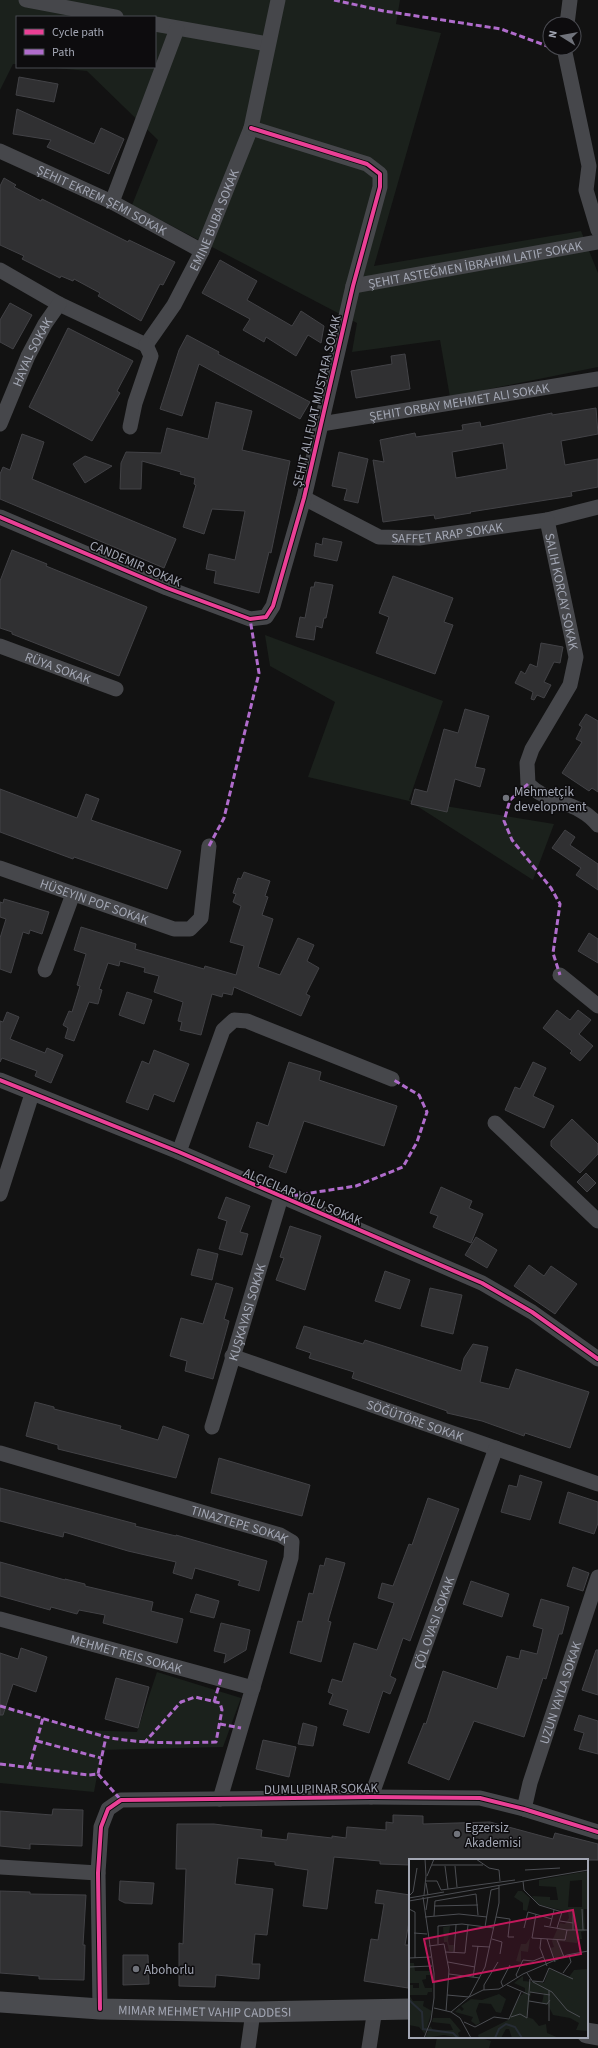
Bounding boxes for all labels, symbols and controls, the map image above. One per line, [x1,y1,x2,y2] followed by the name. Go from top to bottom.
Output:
[16,16,156,68] legend
[542,16,582,56] north arrow
[52,24,104,41] text: Cycle path
[545,29,561,39] text: N
[52,44,75,61] text: Path
[34,161,170,240] street label: ŞEHIT EKREM ŞEMI SOKAK
[185,166,244,274] street label: EMINE BUBA SOKAK
[367,237,584,293] street label: ŞEHIT ASTEĞMEN İBRAHIM LATIF SOKAK
[288,313,346,489] street label: ŞEHIT ALI FUAT MUSTAFA SOKAK
[8,314,57,389] street label: HAYAL SOKAK
[368,379,551,426] street label: ŞEHIT ORBAY MEHMET ALI SOKAK
[391,518,505,548] street label: SAFFET ARAP SOKAK
[540,532,582,652] street label: SALIH KORCAY SOKAK
[87,536,185,592] street label: CANDEMIR SOKAK
[22,648,94,689] street label: RÜYA SOKAK
[514,783,587,816] place label: Mehmetçik development
[501,793,511,803] marker: Mehmetçik development
[37,875,151,930] street label: HÜSEYIN POF SOKAK
[241,1164,365,1230] street label: ALÇICILAR YOLU SOKAK
[224,1261,271,1363] street label: KUŞKAYASI SOKAK
[364,1396,466,1446] street label: SÖĞÜTÖRE SOKAK
[189,1501,292,1548] street label: TINAZTEPE SOKAK
[409,1574,459,1672] street label: ÇÖL OVASI SOKAK
[68,1631,185,1678] street label: MEHMET REIS SOKAK
[535,1639,586,1747] street label: UZUN YAYLA SOKAK
[264,1779,379,1799] street label: DUMLUPINAR SOKAK
[465,1819,521,1852] place label: Egzersiz Akademisi
[452,1829,462,1839] marker: Egzersiz Akademisi
[409,1859,588,2038] inset map
[144,1961,194,1979] place label: Abohorlu
[131,1964,141,1974] marker: Abohorlu
[118,2001,292,2022] street label: MIMAR MEHMET VAHIP CADDESI

